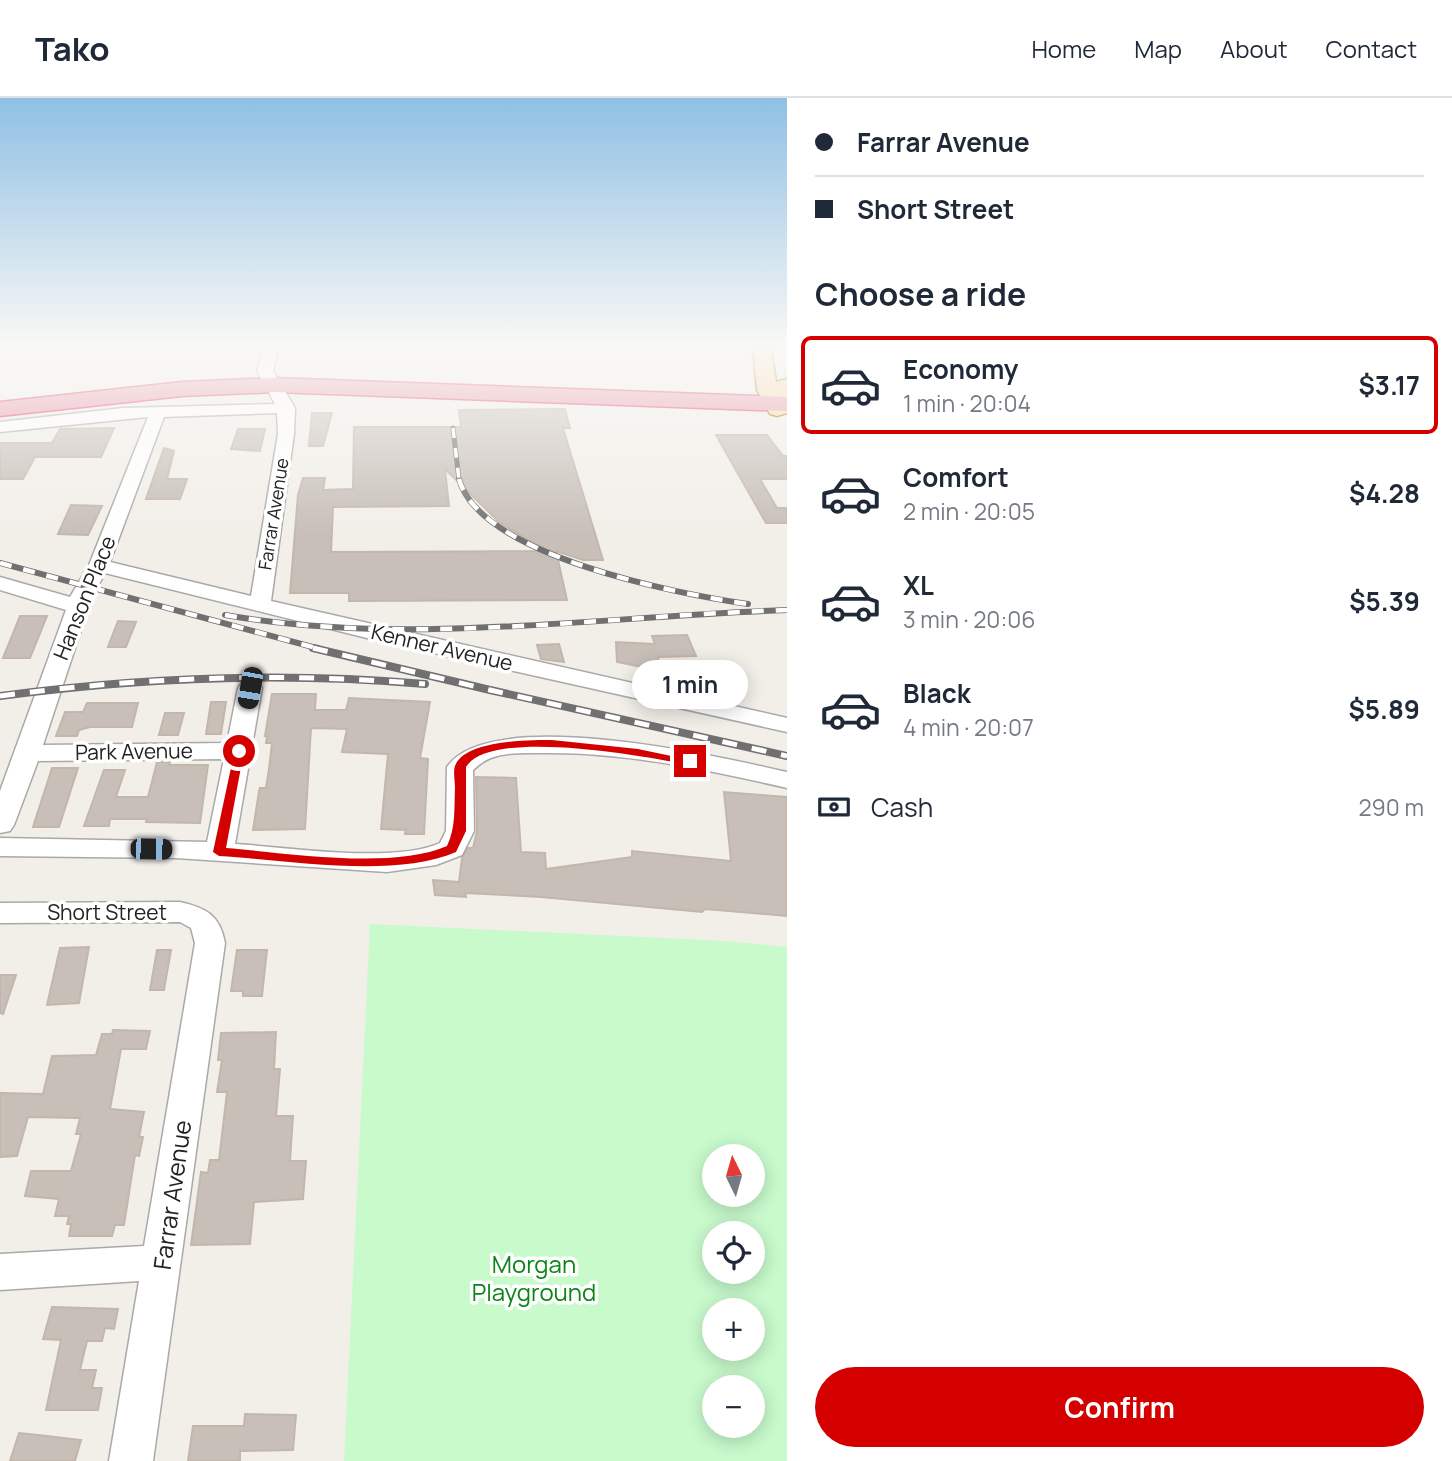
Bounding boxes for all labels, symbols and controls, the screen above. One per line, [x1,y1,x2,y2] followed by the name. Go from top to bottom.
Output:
[35,26,110,71] text: Tako
[1031,32,1096,65] text: Home
[1134,32,1182,65] text: Map
[1220,32,1288,65] text: About
[1326,32,1417,65] text: Contact
[857,124,1030,160] text: Farrar Avenue
[857,191,1014,227] text: Short Street
[815,272,1026,316] text: Choose a ride
[903,351,1018,387] text: Economy
[819,354,882,417] icon: car
[1359,367,1420,403] text: $3.17
[903,387,1031,419] text: 1 min · 20:04
[252,456,294,572] street label: Farrar Avenue
[903,459,1009,495] text: Comfort
[819,462,882,525] icon: car
[1349,475,1420,511] text: $4.28
[903,495,1035,527] text: 2 min · 20:05
[46,531,122,664] street label: Hanson Place
[903,567,934,603] text: XL
[819,570,882,633] icon: car
[1349,583,1420,619] text: $5.39
[903,603,1036,635] text: 3 min · 20:06
[369,617,516,677] street label: Kenner Avenue
[632,660,748,708] callout: 1 min
[237,665,264,711] car
[662,668,718,700] text: 1 min
[903,675,971,711] text: Black
[819,678,882,741] icon: car
[1348,691,1420,727] text: $5.89
[903,711,1034,743] text: 4 min · 20:07
[223,735,255,767] route start
[75,736,193,766] street label: Park Avenue
[674,745,706,777] route end
[815,788,853,826] icon: cash
[871,789,933,825] text: Cash
[1358,791,1424,823] text: 290 m
[130,838,173,860] car
[47,898,167,926] street label: Short Street
[145,1118,198,1272] street label: Farrar Avenue
[702,1144,765,1208] north arrow
[702,1144,765,1438] map controls
[702,1221,765,1284] button: locate
[472,1247,596,1308] park label: Morgan Playground
[702,1298,765,1361] button: +
[815,1367,1424,1447] button: Confirm
[702,1375,765,1438] button: −

